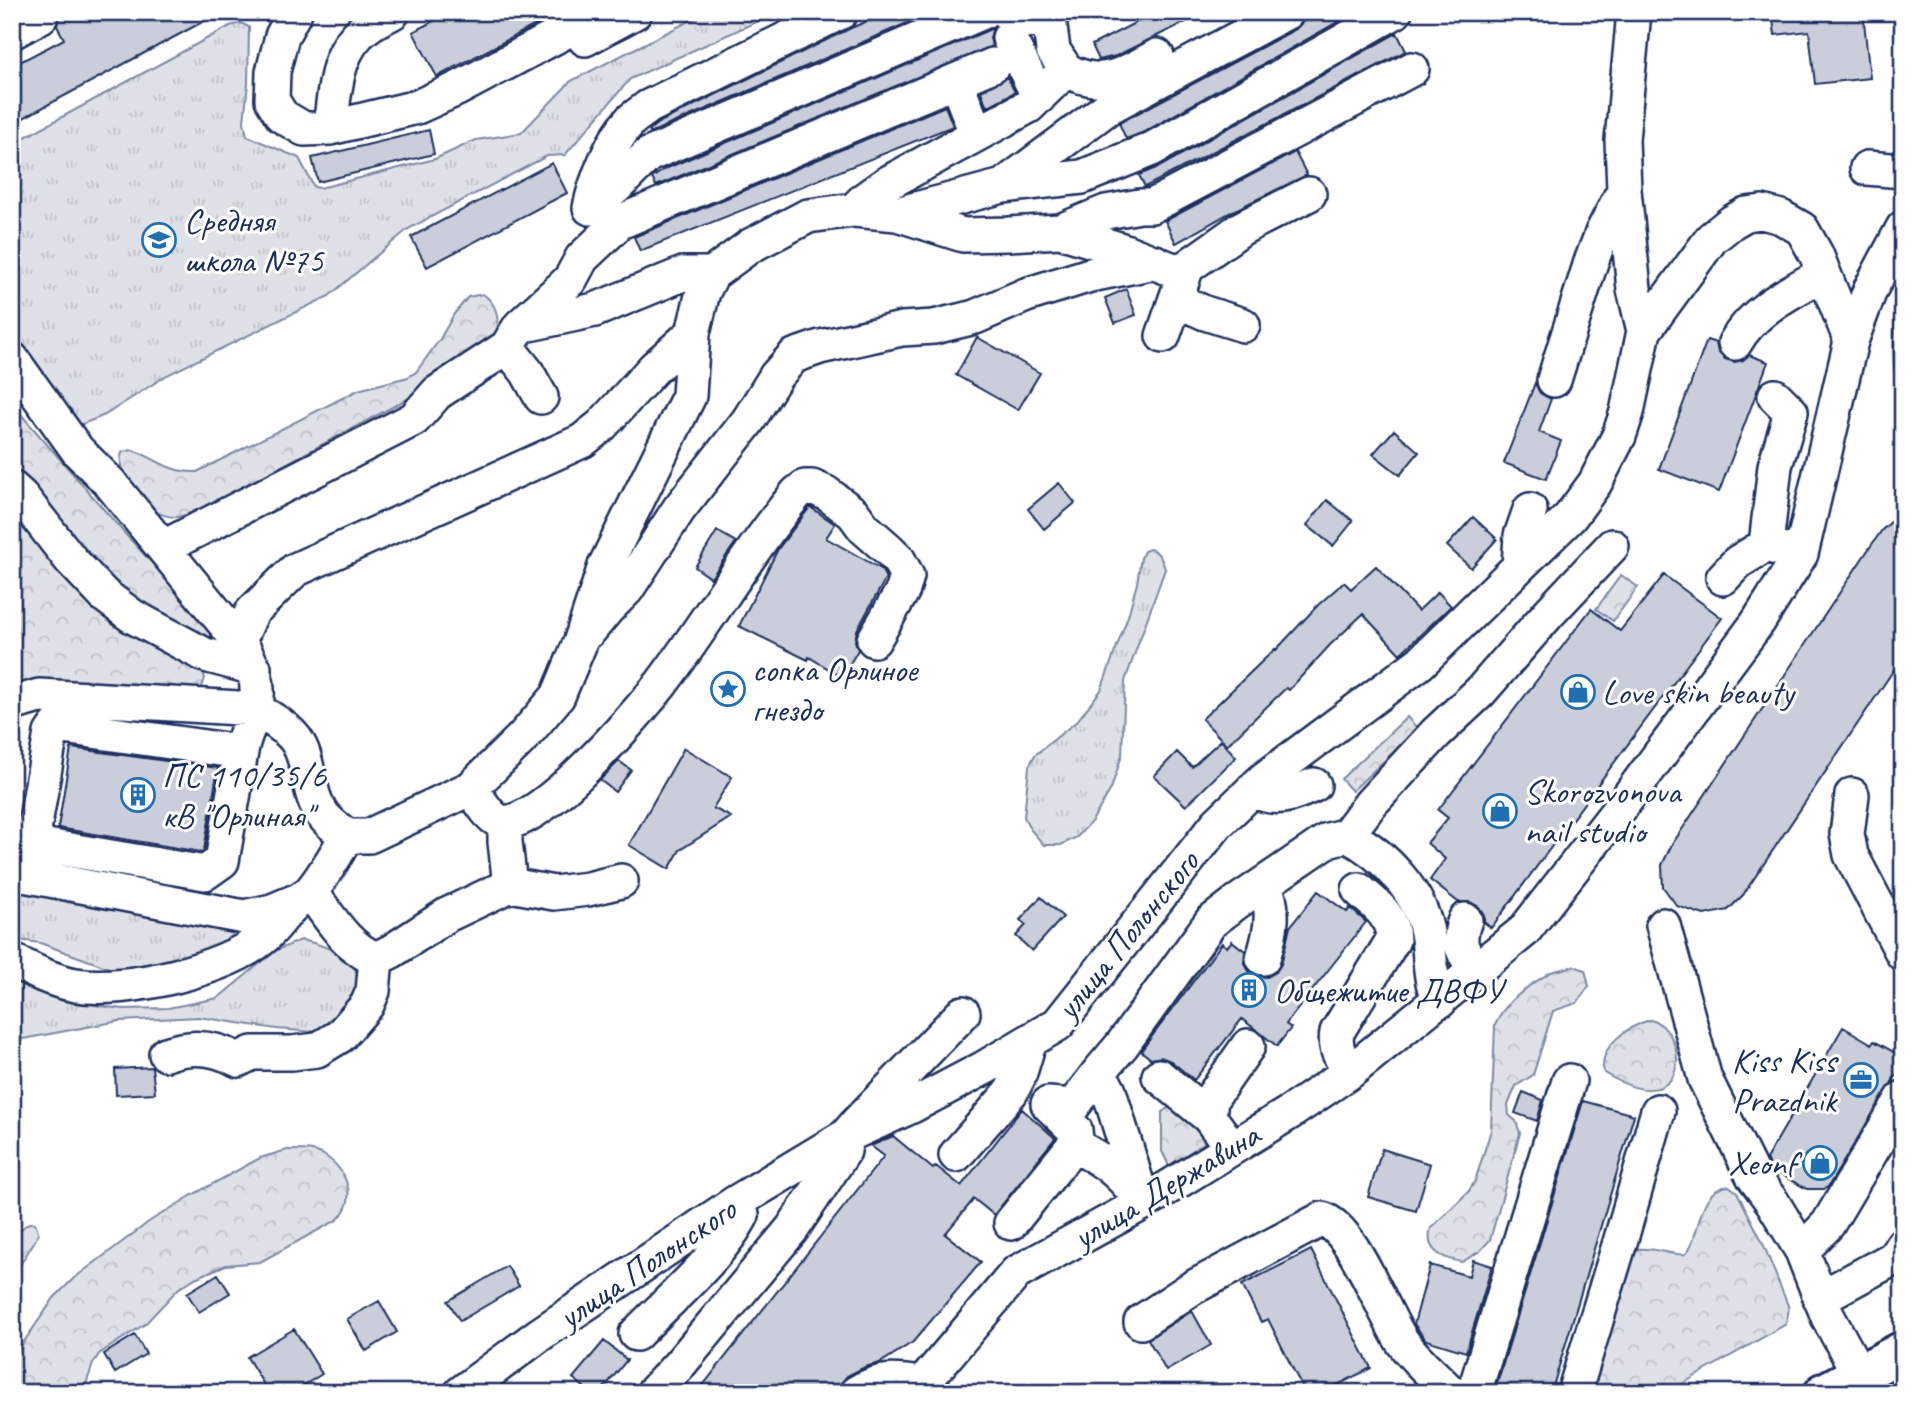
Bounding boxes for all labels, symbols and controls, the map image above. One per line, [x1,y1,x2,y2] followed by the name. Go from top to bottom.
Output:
[184,198,325,283] place label: Средняя школа №75
[140,221,178,259] school or university icon: Средняя школа №75
[752,647,920,732] place label: сопка Орлиное гнездо
[709,670,747,708] place icon: сопка Орлиное гнездо
[1602,670,1797,715] place label: Love skin beauty
[1559,673,1597,711] shop icon: Love skin beauty
[162,753,327,838] place label: ПС 110/35/6 кВ "Орлиная"
[1524,769,1682,854] place label: Skorozvonova nail studio
[119,776,157,814] building icon: ПС 110/35/6 кВ "Орлиная"
[1481,792,1519,830] shop icon: Skorozvonova nail studio
[1044,840,1210,1031] street label: улица Полонского
[1274,968,1508,1013] place label: Общежитие ДВФУ
[1230,971,1268,1009] building icon: Общежитие ДВФУ
[1732,1038,1839,1123] place label: Kiss Kiss Prazdnik
[1842,1061,1880,1099] office icon: Kiss Kiss Prazdnik
[1062,1111,1270,1261] street label: улица Державина
[1728,1141,1803,1186] place label: Xeonf
[1801,1144,1839,1182] shop icon: Xeonf
[548,1186,746,1340] street label: улица Полонского

